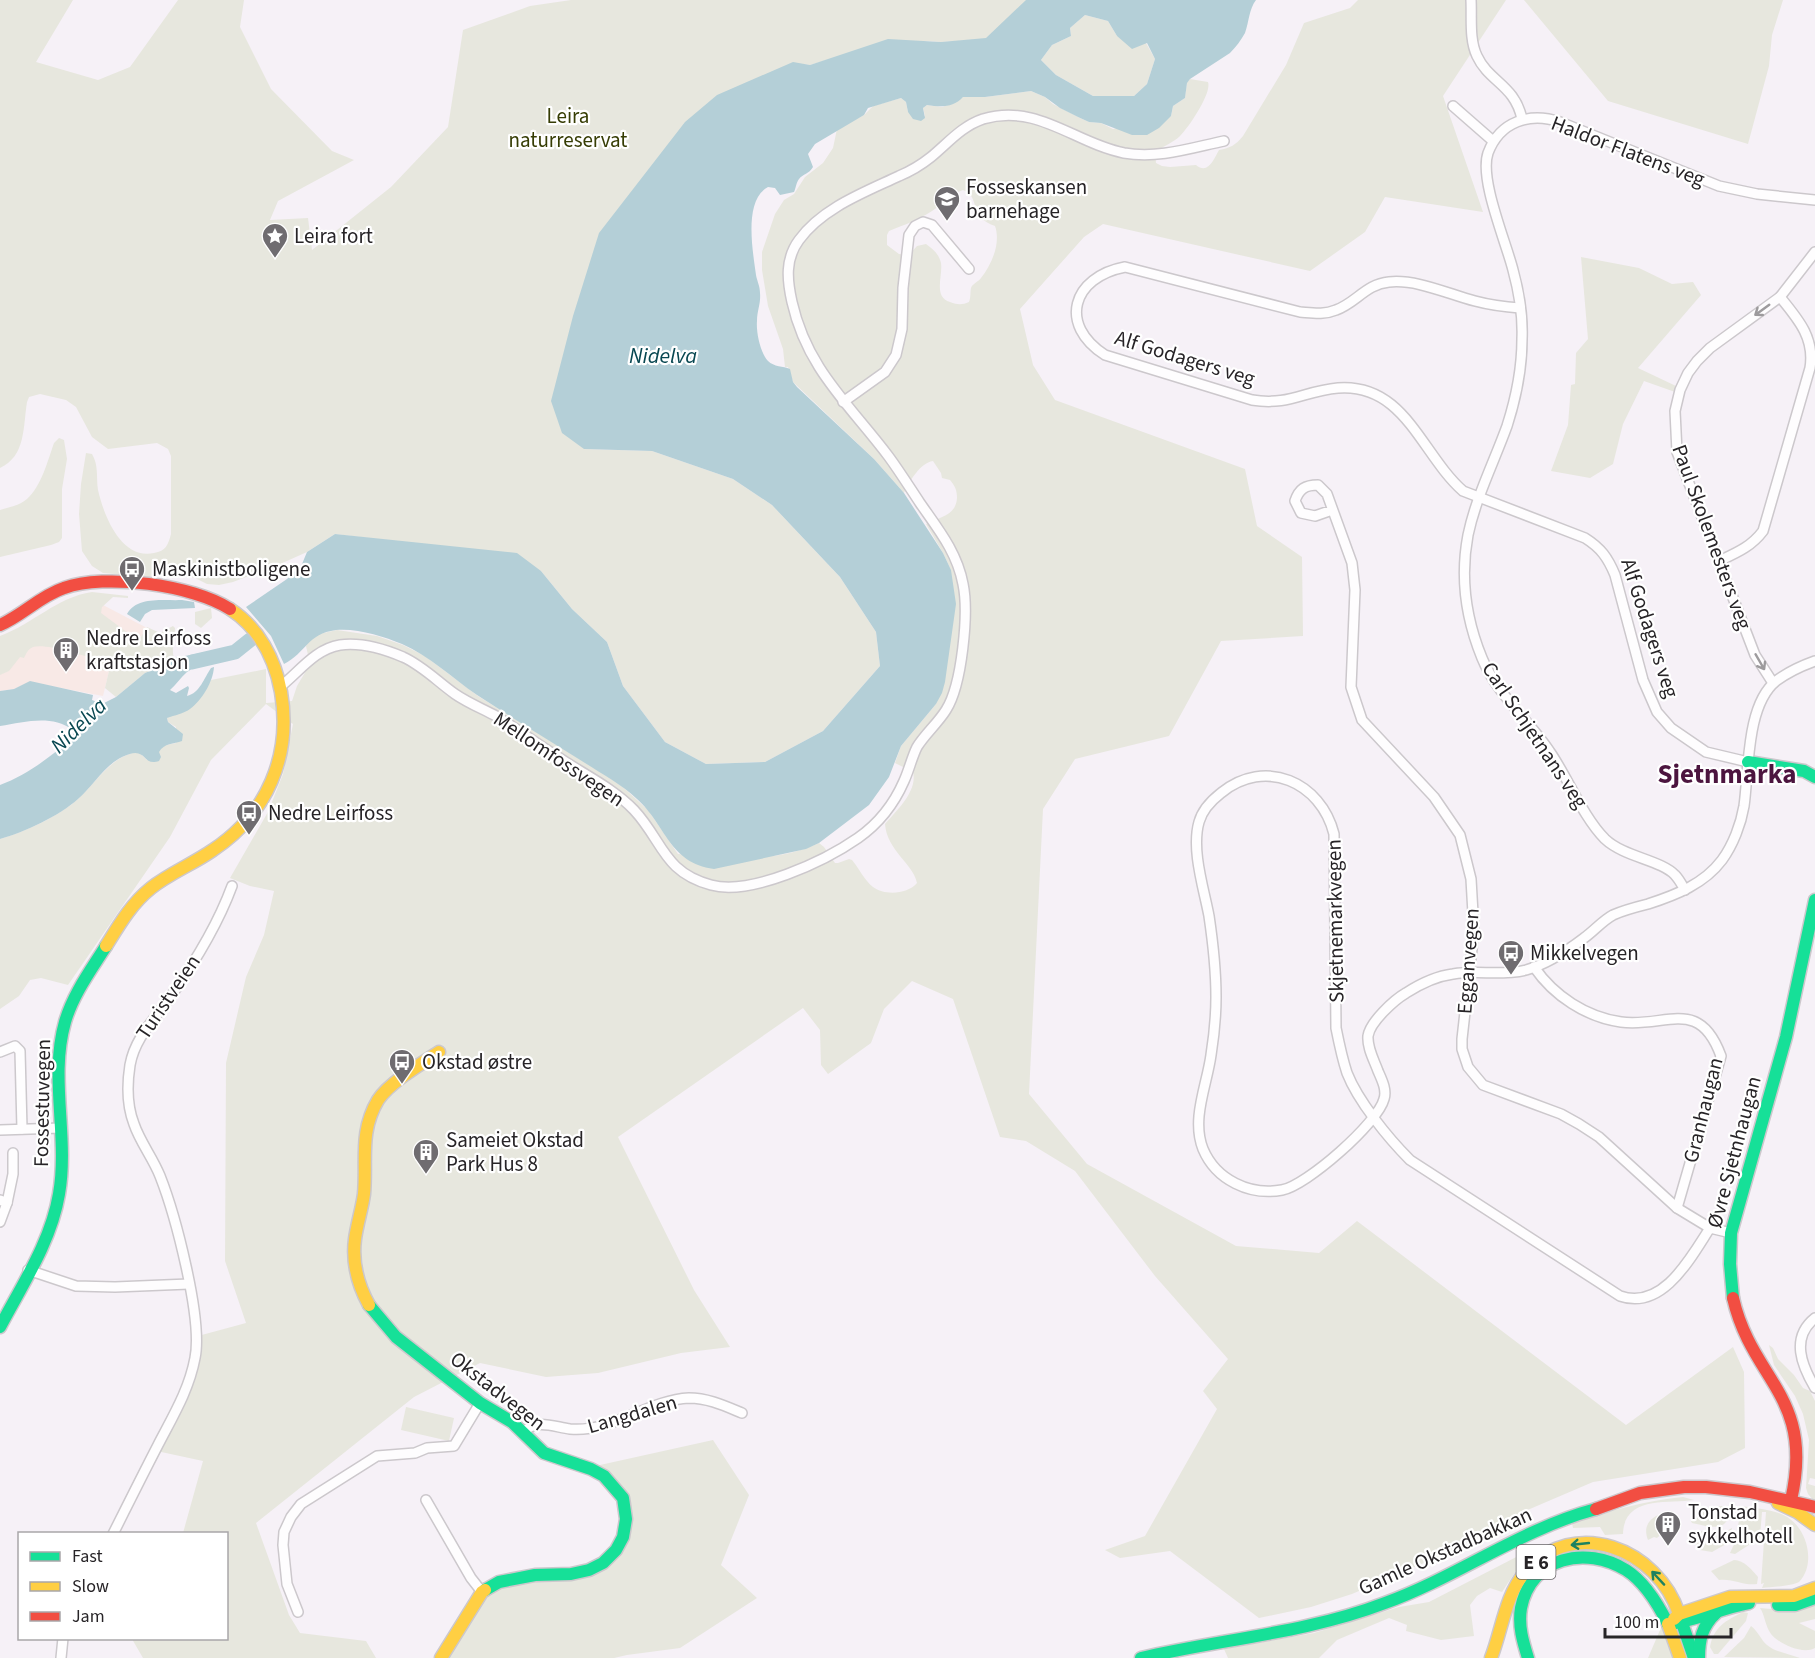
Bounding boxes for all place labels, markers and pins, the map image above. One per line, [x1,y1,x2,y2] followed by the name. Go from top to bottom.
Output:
[966,172,1087,226] place label: Fosseskansen barnehage
[932,184,962,222] school or university icon: Fosseskansen barnehage
[260,221,290,259] place icon: Leira fort
[294,221,373,251] place label: Leira fort
[117,554,147,592] bus stop icon: Maskinistboligene
[152,554,310,584] place label: Maskinistboligene
[86,623,211,677] place label: Nedre Leirfoss kraftstasjon
[51,635,81,673] building icon: Nedre Leirfoss kraftstasjon
[234,798,264,836] bus stop icon: Nedre Leirfoss
[268,798,393,828] place label: Nedre Leirfoss
[1496,938,1526,976] bus stop icon: Mikkelvegen
[1530,938,1639,968] place label: Mikkelvegen
[387,1047,417,1085] bus stop icon: Okstad østre
[422,1047,532,1077] place label: Okstad østre
[446,1125,584,1179] place label: Sameiet Okstad Park Hus 8
[411,1137,441,1175] building icon: Sameiet Okstad Park Hus 8
[1688,1497,1793,1551] place label: Tonstad sykkelhotell
[1653,1509,1683,1547] building icon: Tonstad sykkelhotell

